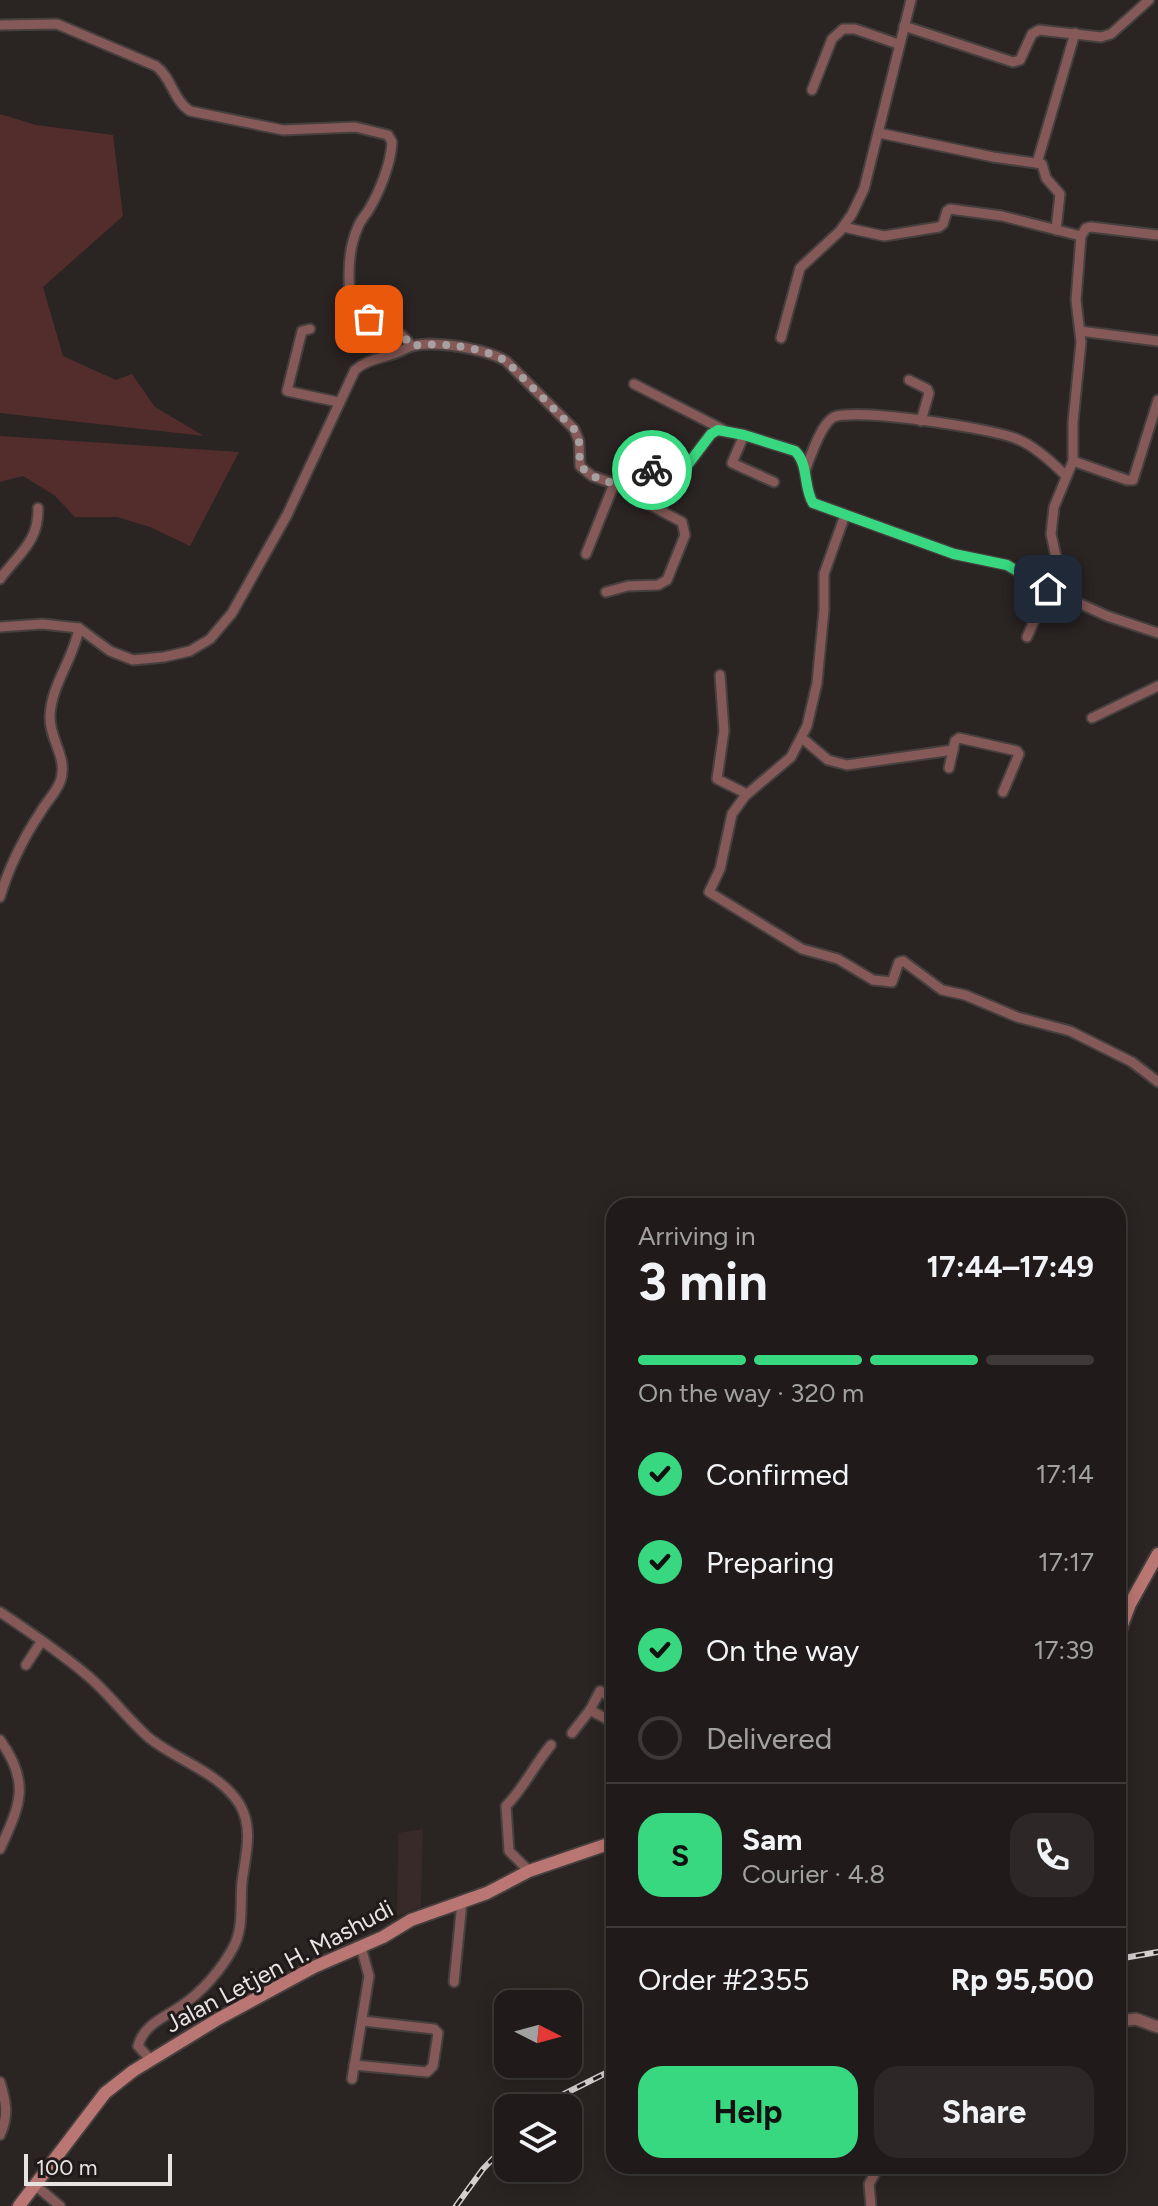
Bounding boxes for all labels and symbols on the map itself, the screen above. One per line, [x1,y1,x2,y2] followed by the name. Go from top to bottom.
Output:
[335,285,403,353] pin
[612,430,692,510] courier
[1014,555,1082,623] pin
[160,1894,398,2038] street label: Jalan Letjen H. Mashudi
[494,1990,582,2078] north arrow
[24,2150,172,2186] scale bar

